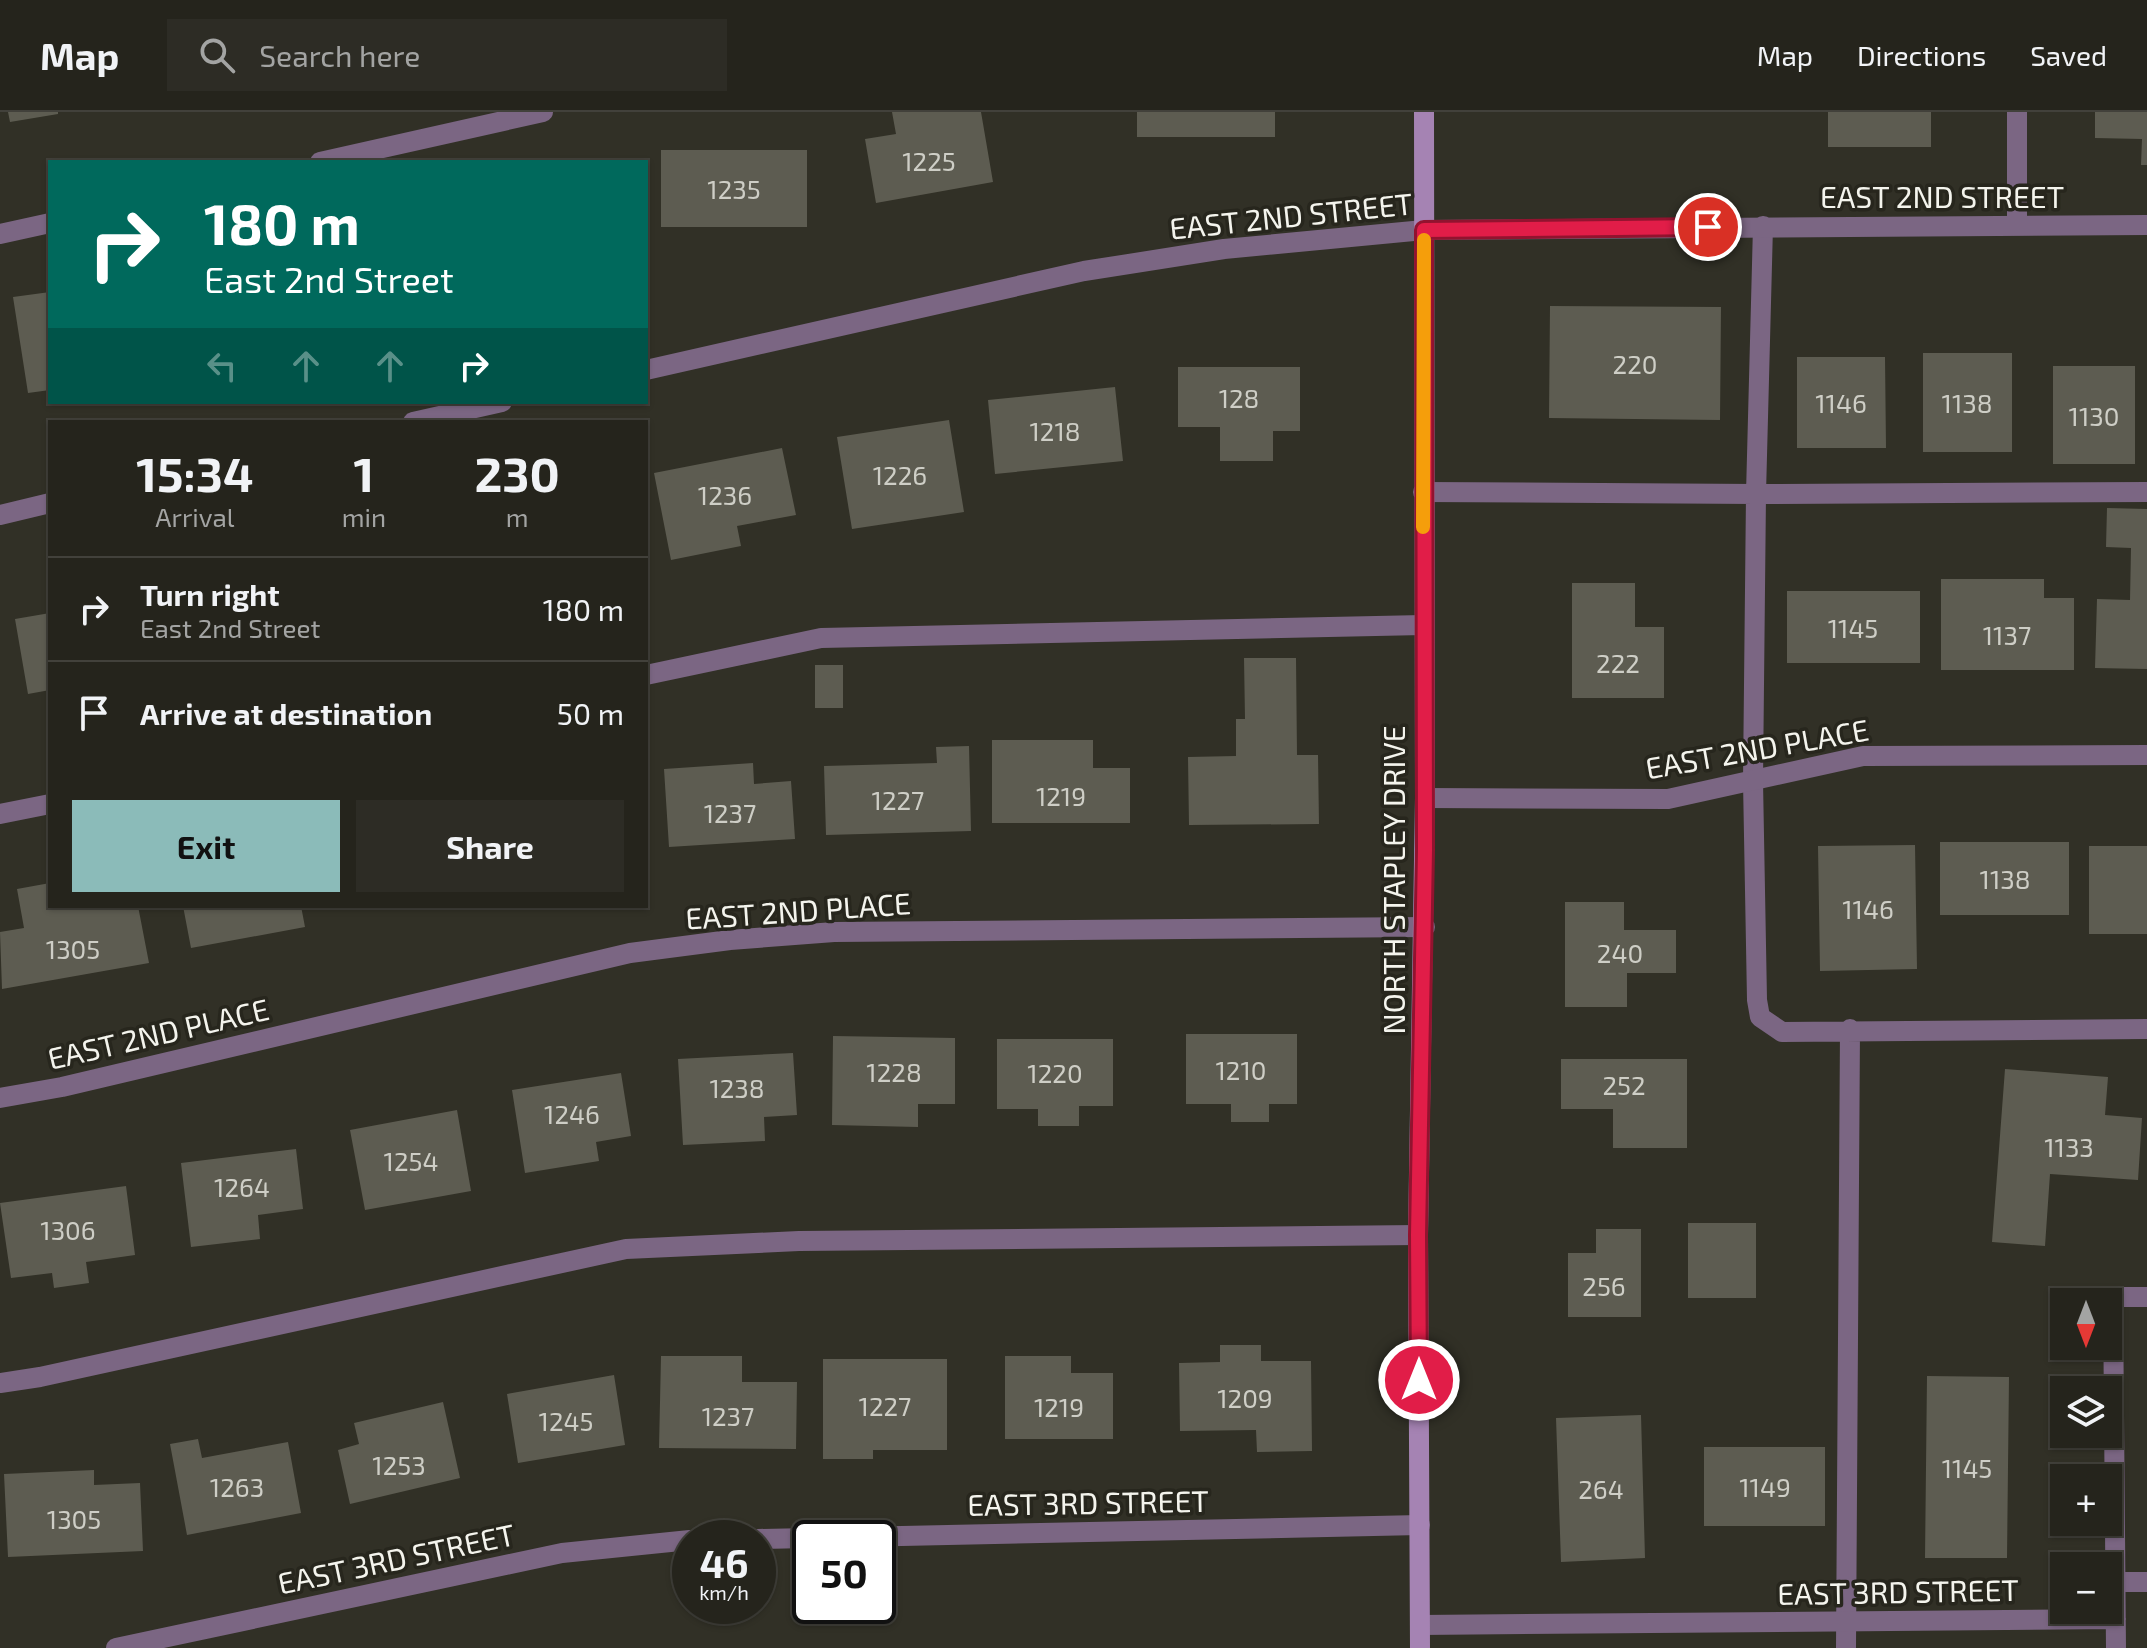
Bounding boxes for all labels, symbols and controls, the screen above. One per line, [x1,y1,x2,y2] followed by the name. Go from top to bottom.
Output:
[167,19,727,91] search box
[40,32,119,78] text: Map
[195,33,239,77] icon: search
[259,37,420,73] text: Search here
[1757,38,1813,72] text: Map
[1857,38,1986,72] text: Directions
[2030,38,2107,72] text: Saved
[902,145,956,176] house number: 1225
[707,173,761,204] house number: 1235
[1820,178,2064,214] street label: EAST 2ND STREET
[1168,184,1414,246] street label: EAST 2ND STREET
[204,189,360,256] text: 180 m
[72,192,176,296] icon: right
[1674,193,1742,261] pin
[1686,205,1730,249] icon: arrive
[204,257,454,300] text: East 2nd Street
[200,344,244,388] icon: left
[284,344,328,388] icon: ahead
[368,344,412,388] icon: ahead
[452,344,496,388] icon: right
[1613,348,1657,379] house number: 220
[1219,382,1259,413] house number: 128
[1815,387,1867,418] house number: 1146
[1942,387,1992,418] house number: 1138
[2069,400,2119,431] house number: 1130
[1029,415,1081,446] house number: 1218
[136,444,254,502] text: 15:34
[354,444,374,502] text: 1
[474,444,560,502] text: 230
[873,459,927,490] house number: 1226
[698,479,752,510] house number: 1236
[155,501,234,532] text: Arrival
[342,501,386,532] text: min
[506,501,528,532] text: m
[140,576,280,612] text: Turn right
[72,587,116,631] icon: right
[543,591,624,627] text: 180 m
[140,612,320,643] text: East 2nd Street
[1828,612,1878,643] house number: 1145
[1983,619,2031,650] house number: 1137
[1596,647,1640,678] house number: 222
[72,691,116,735] icon: arrive
[140,695,432,731] text: Arrive at destination
[557,695,624,731] text: 50 m
[1643,711,1871,785] street label: EAST 2ND PLACE
[1375,726,1411,1034] street label: NORTH STAPLEY DRIVE
[1036,780,1086,811] house number: 1219
[872,784,924,815] house number: 1227
[704,797,756,828] house number: 1237
[72,800,340,892] button: Exit
[356,800,624,892] button: Share
[1980,863,2030,894] house number: 1138
[684,884,912,936] street label: EAST 2ND PLACE
[1842,893,1894,924] house number: 1146
[46,933,100,964] house number: 1305
[1597,937,1643,968] house number: 240
[44,990,272,1076] street label: EAST 2ND PLACE
[1216,1054,1267,1085] house number: 1210
[866,1056,922,1087] house number: 1228
[1027,1057,1083,1088] house number: 1220
[1602,1069,1646,1100] house number: 252
[709,1072,765,1103] house number: 1238
[544,1098,600,1129] house number: 1246
[2044,1131,2094,1162] house number: 1133
[384,1145,438,1176] house number: 1254
[214,1171,270,1202] house number: 1264
[40,1214,96,1245] house number: 1306
[1582,1270,1626,1301] house number: 256
[2050,1288,2122,1360] north arrow
[2050,1288,2122,1624] map controls
[1377,1338,1461,1422] position arrow
[2050,1376,2122,1448] button: layers
[1217,1382,1273,1413] house number: 1209
[859,1390,911,1421] house number: 1227
[1034,1391,1084,1422] house number: 1219
[702,1400,754,1431] house number: 1237
[539,1405,593,1436] house number: 1245
[372,1449,426,1480] house number: 1253
[1942,1452,1992,1483] house number: 1145
[2050,1464,2122,1536] button: +
[210,1471,264,1502] house number: 1263
[1739,1471,1791,1502] house number: 1149
[1578,1473,1624,1504] house number: 264
[967,1482,1209,1522] street label: EAST 3RD STREET
[47,1503,101,1534] house number: 1305
[274,1515,518,1601] street label: EAST 3RD STREET
[792,1520,896,1624] speed limit sign: 50
[699,1538,749,1586] text: 46
[2050,1552,2122,1624] button: −
[1777,1571,2019,1611] street label: EAST 3RD STREET
[699,1580,749,1604] text: km/h

